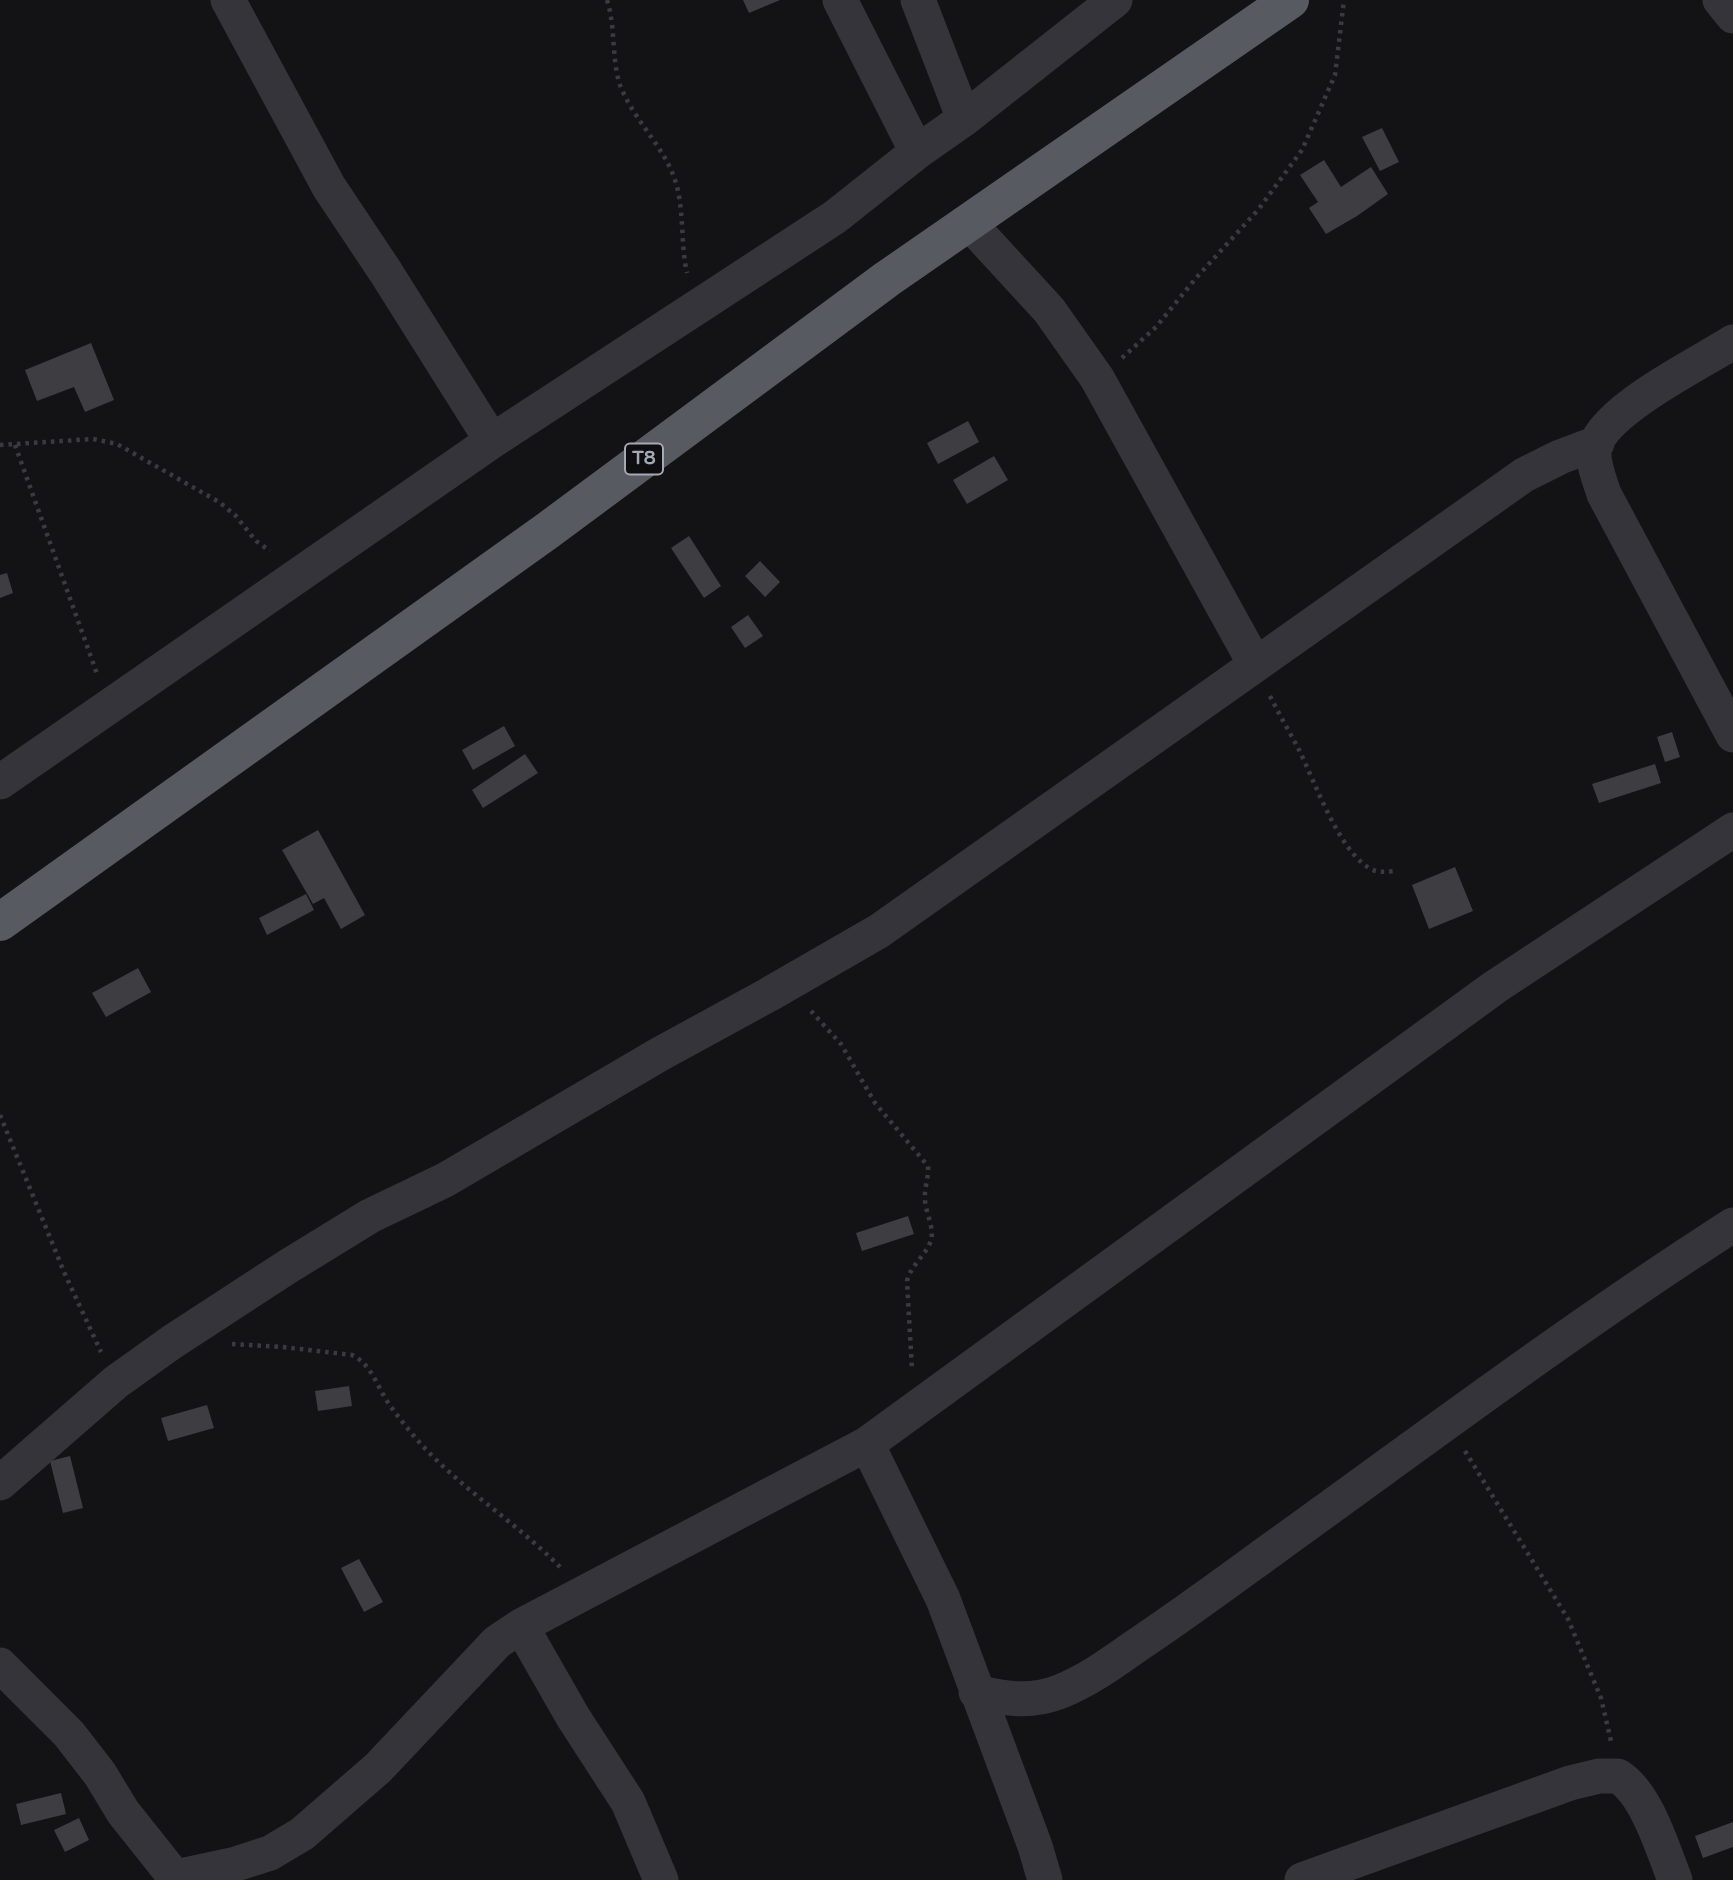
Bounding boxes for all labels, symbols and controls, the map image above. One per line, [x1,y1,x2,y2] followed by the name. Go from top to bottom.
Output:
[625,444,663,474] road number: T8

